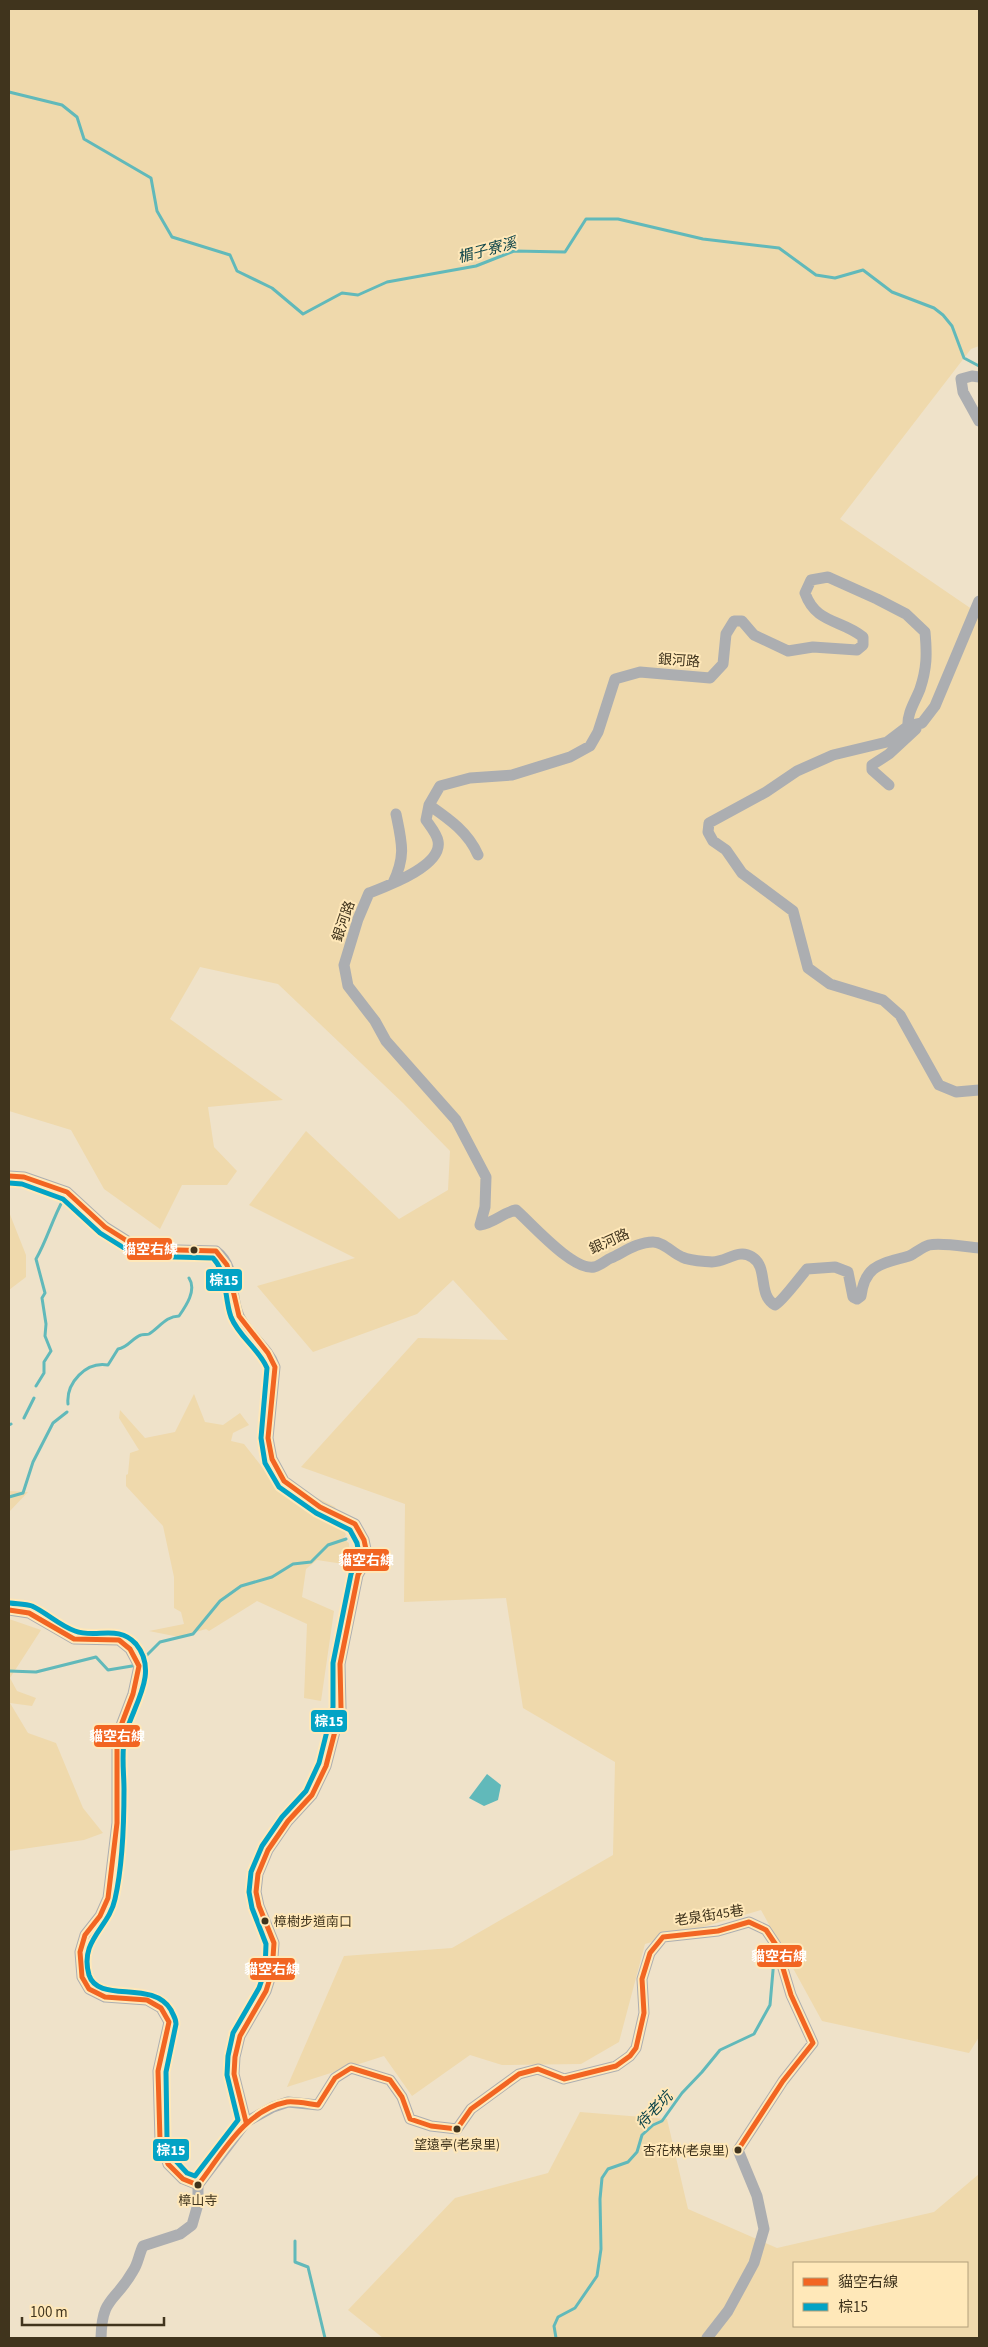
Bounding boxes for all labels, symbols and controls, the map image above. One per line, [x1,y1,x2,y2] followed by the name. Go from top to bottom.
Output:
[455,232,521,268] water label: 楣子寮溪
[657,650,701,672] street label: 銀河路
[328,898,360,944] street label: 銀河路
[586,1224,633,1260] street label: 銀河路
[126,1237,173,1261] line badge: 貓空右線
[122,1240,178,1260] text: 貓空右線
[189,1245,199,1255] unlabelled marker
[205,1268,243,1292] line badge: 棕15
[210,1271,238,1291] text: 棕15
[342,1548,390,1572] line badge: 貓空右線
[338,1551,394,1571] text: 貓空右線
[310,1709,348,1733] line badge: 棕15
[315,1712,343,1732] text: 棕15
[93,1724,141,1748] line badge: 貓空右線
[89,1727,145,1747] text: 貓空右線
[673,1901,745,1931] street label: 老泉街45巷
[274,1913,352,1931] place label: 樟樹步道南口
[260,1916,270,1926] marker: 樟樹步道南口
[756,1944,803,1968] line badge: 貓空右線
[751,1947,807,1967] text: 貓空右線
[249,1957,296,1981] line badge: 貓空右線
[244,1960,300,1980] text: 貓空右線
[631,2085,679,2134] water label: 待老坑
[452,2124,462,2134] marker: 望遠亭(老泉里)
[414,2136,500,2154] place label: 望遠亭(老泉里)
[152,2138,190,2162] line badge: 棕15
[157,2141,185,2161] text: 棕15
[643,2142,729,2160] place label: 杏花林(老泉里)
[733,2145,743,2155] marker: 杏花林(老泉里)
[193,2180,203,2190] marker: 樟山寺
[178,2192,218,2210] place label: 樟山寺
[793,2262,968,2327] legend
[838,2272,898,2293] text: 貓空右線
[22,2294,165,2326] scale bar
[838,2297,868,2318] text: 棕15
[30,2302,68,2323] text: 100 m

